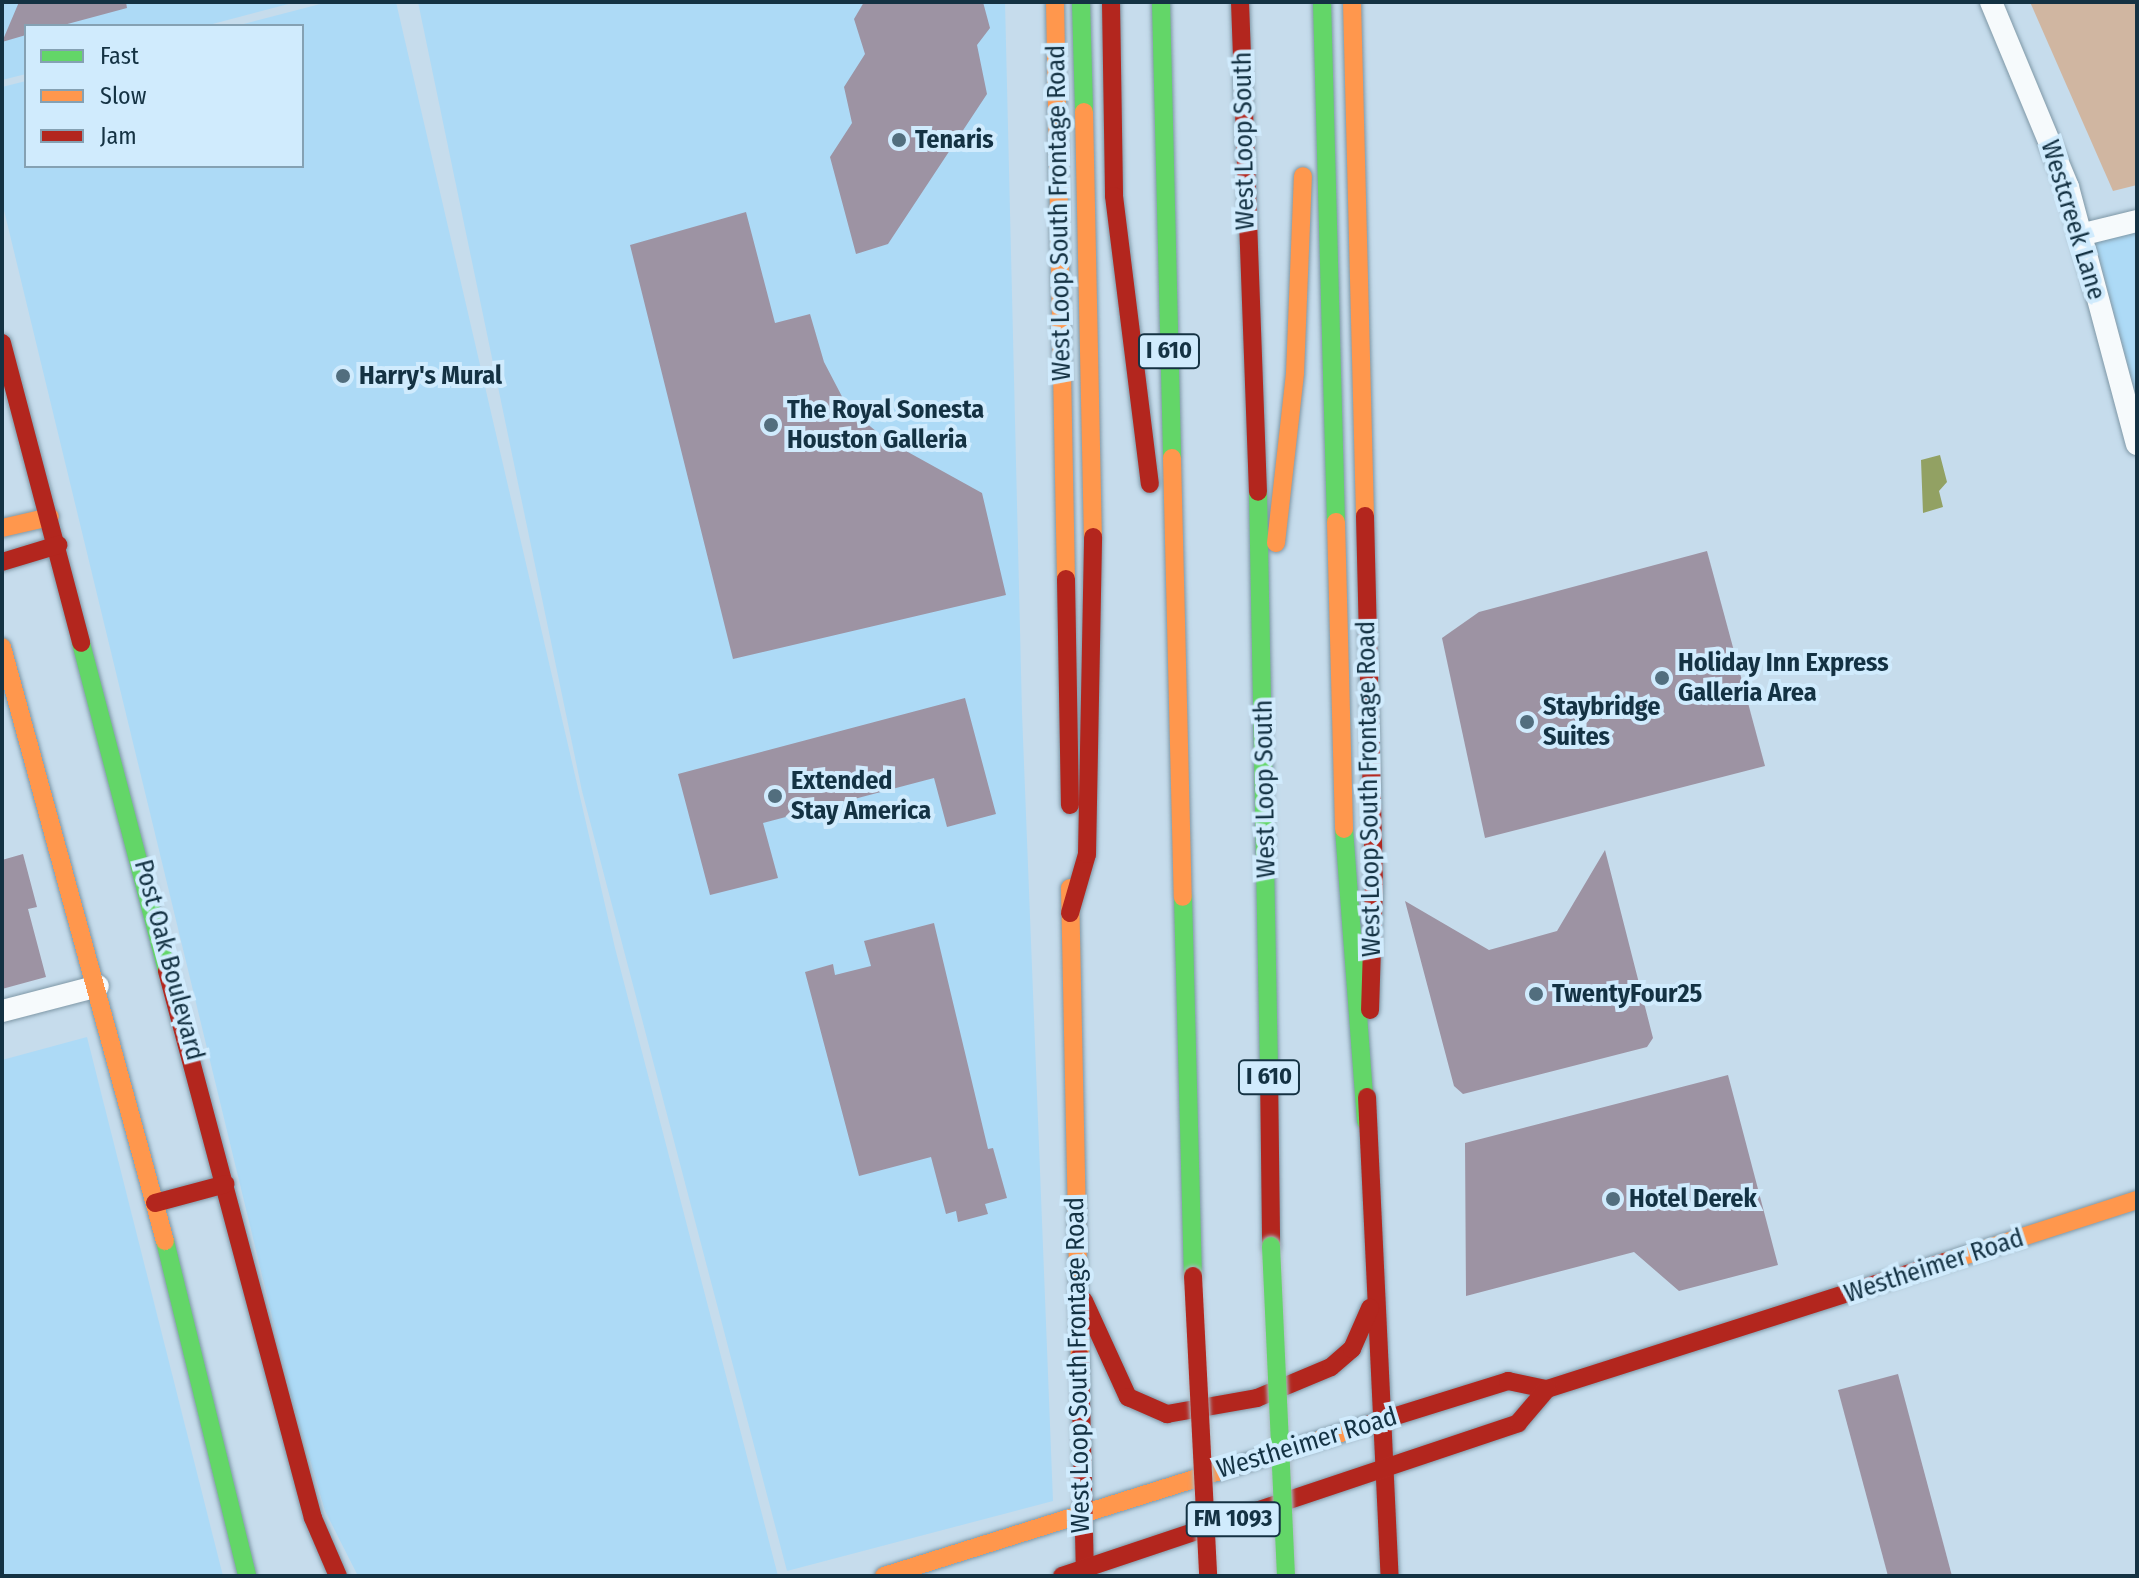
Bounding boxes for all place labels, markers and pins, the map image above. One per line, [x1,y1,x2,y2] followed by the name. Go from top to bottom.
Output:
[915,124,994,156] place label: Tenaris
[890,131,908,149] marker: Tenaris
[359,360,502,392] place label: Harry's Mural
[334,367,352,385] marker: Harry's Mural
[787,394,984,456] place label: The Royal Sonesta Houston Galleria
[762,416,780,434] marker: The Royal Sonesta Houston Galleria
[1678,647,1889,708] place label: Holiday Inn Express Galleria Area
[1653,669,1671,687] marker: Holiday Inn Express Galleria Area
[1543,691,1660,752] place label: Staybridge Suites
[1518,713,1536,731] marker: Staybridge Suites
[791,765,931,826] place label: Extended Stay America
[766,787,784,805] marker: Extended Stay America
[1552,978,1702,1010] place label: TwentyFour25
[1527,985,1545,1003] marker: TwentyFour25
[1629,1183,1757,1215] place label: Hotel Derek
[1604,1190,1622,1208] marker: Hotel Derek

